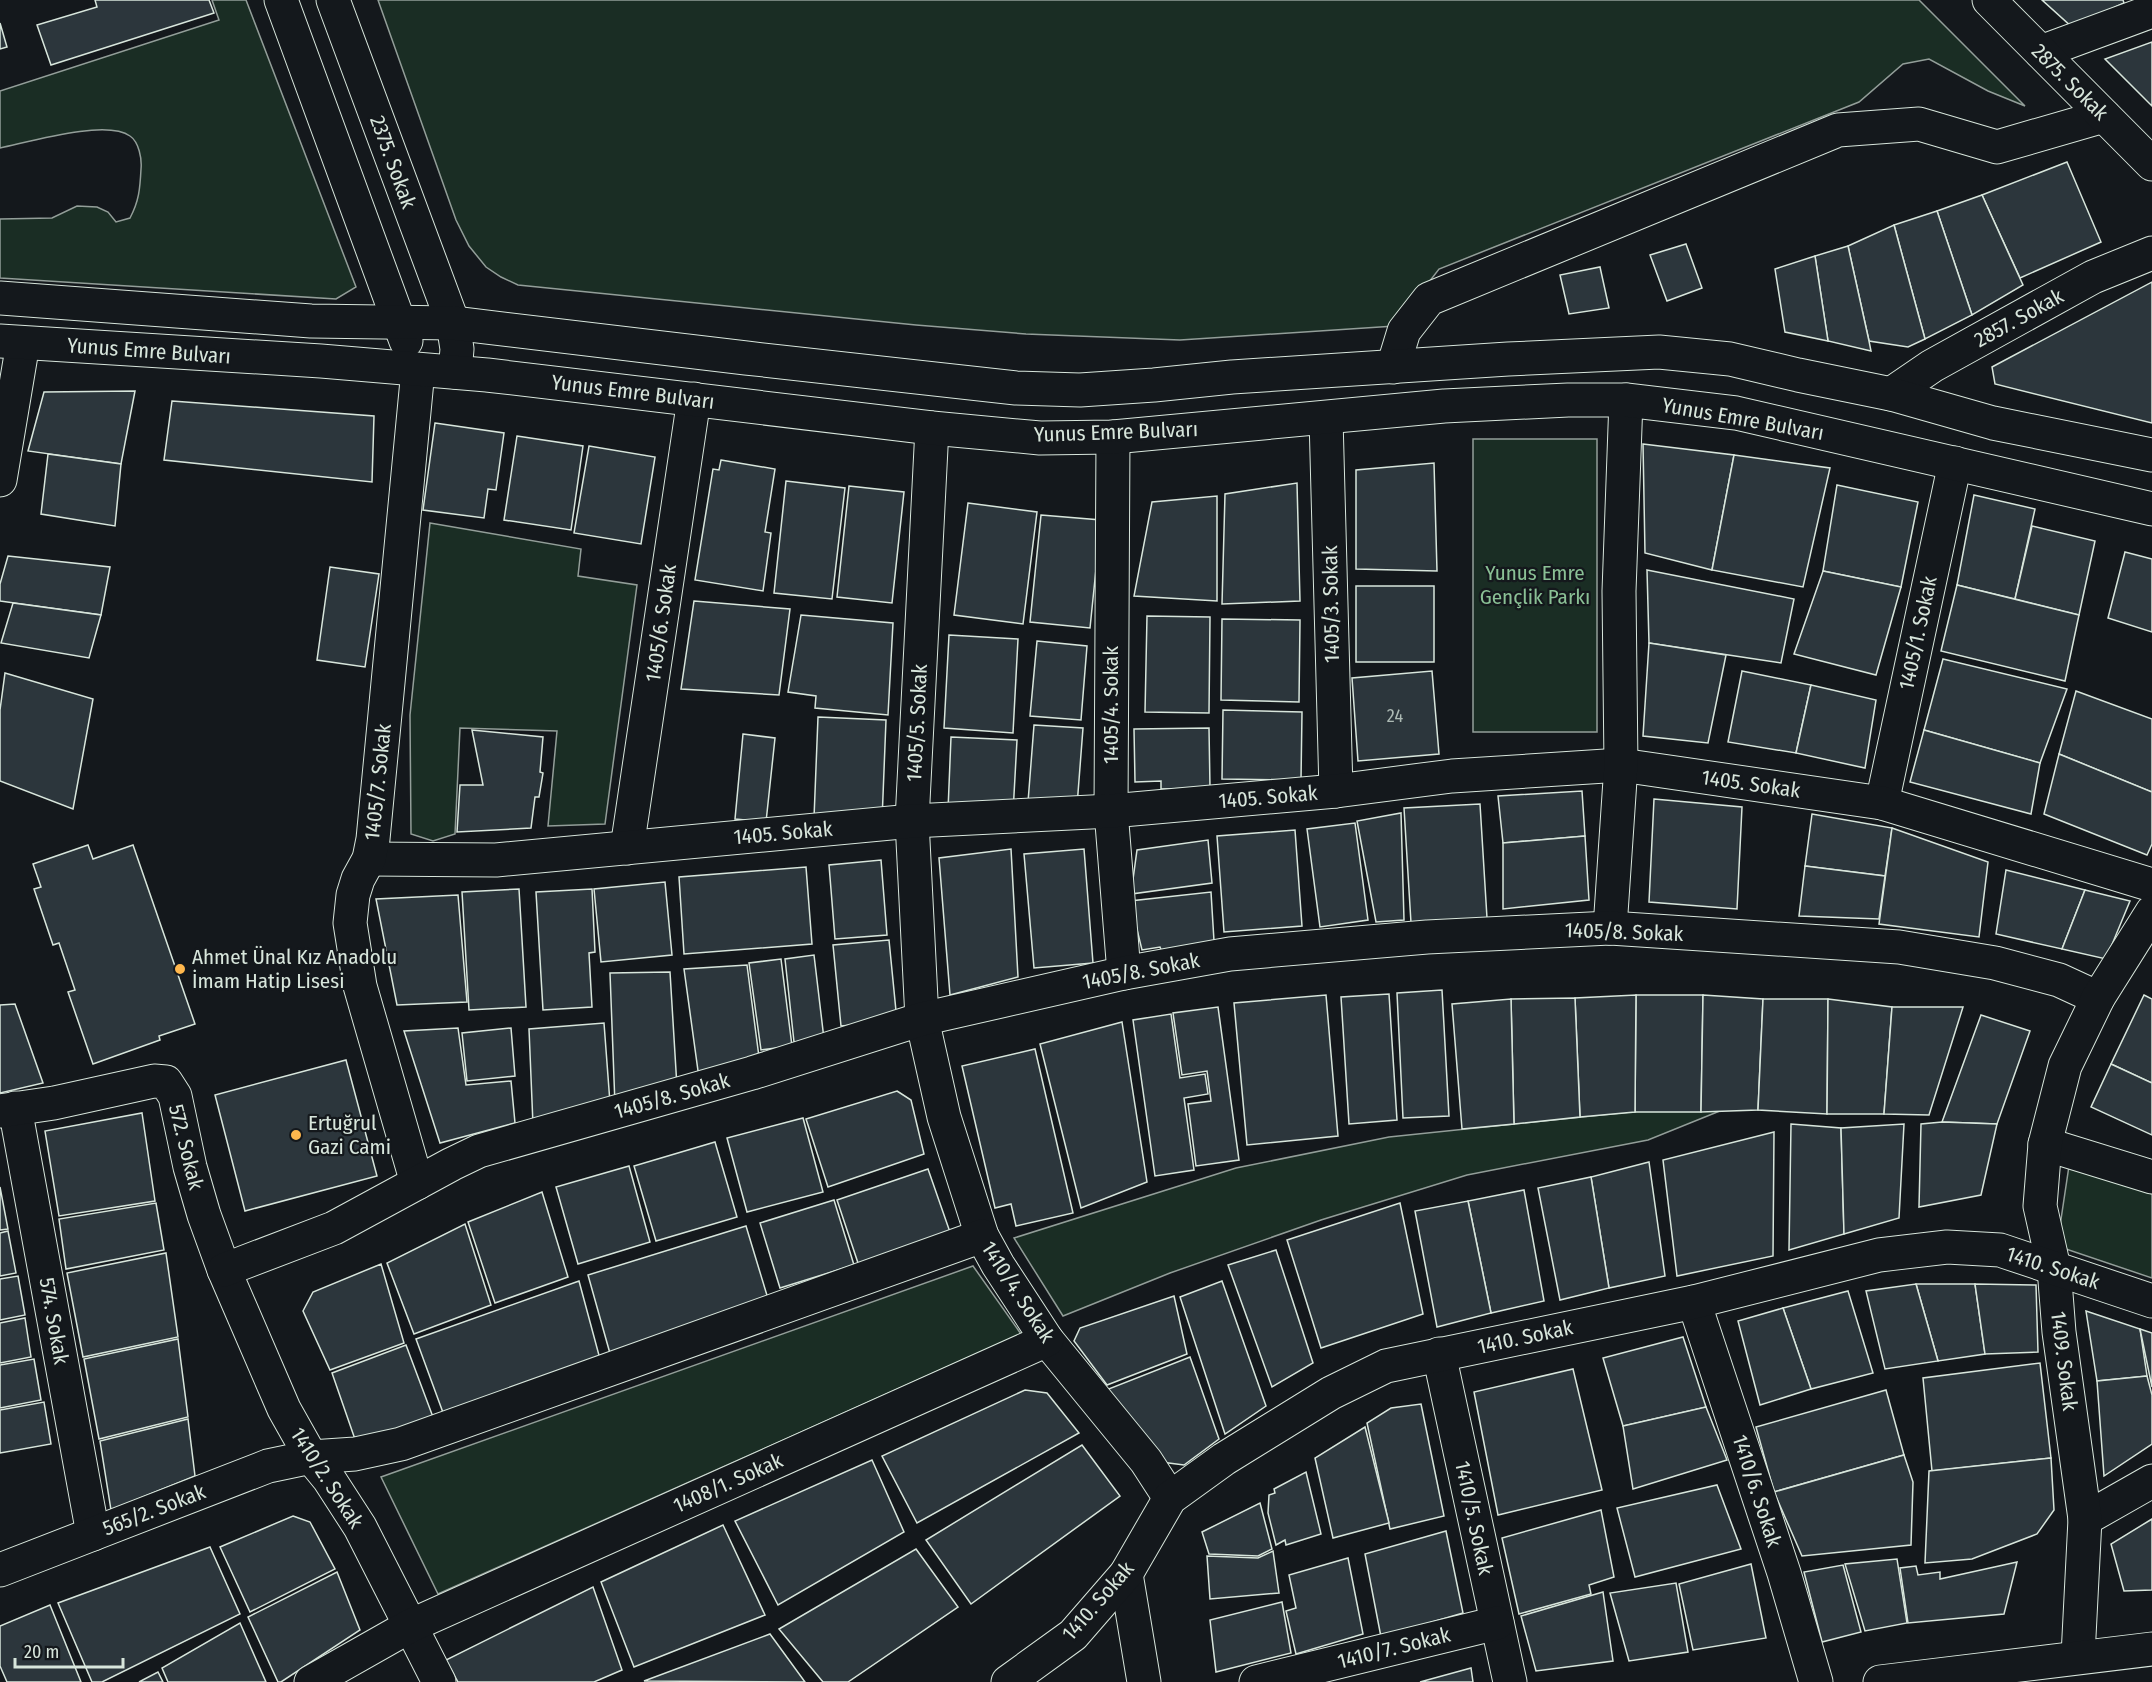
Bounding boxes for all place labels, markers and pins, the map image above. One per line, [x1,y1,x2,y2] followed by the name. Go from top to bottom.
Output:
[192,944,397,994] place label: Ahmet Ünal Kız Anadolu İmam Hatip Lisesi
[173,962,187,976] marker: Ahmet Ünal Kız Anadolu İmam Hatip Lisesi
[308,1110,391,1160] place label: Ertuğrul Gazi Cami
[289,1128,303,1142] marker: Ertuğrul Gazi Cami

